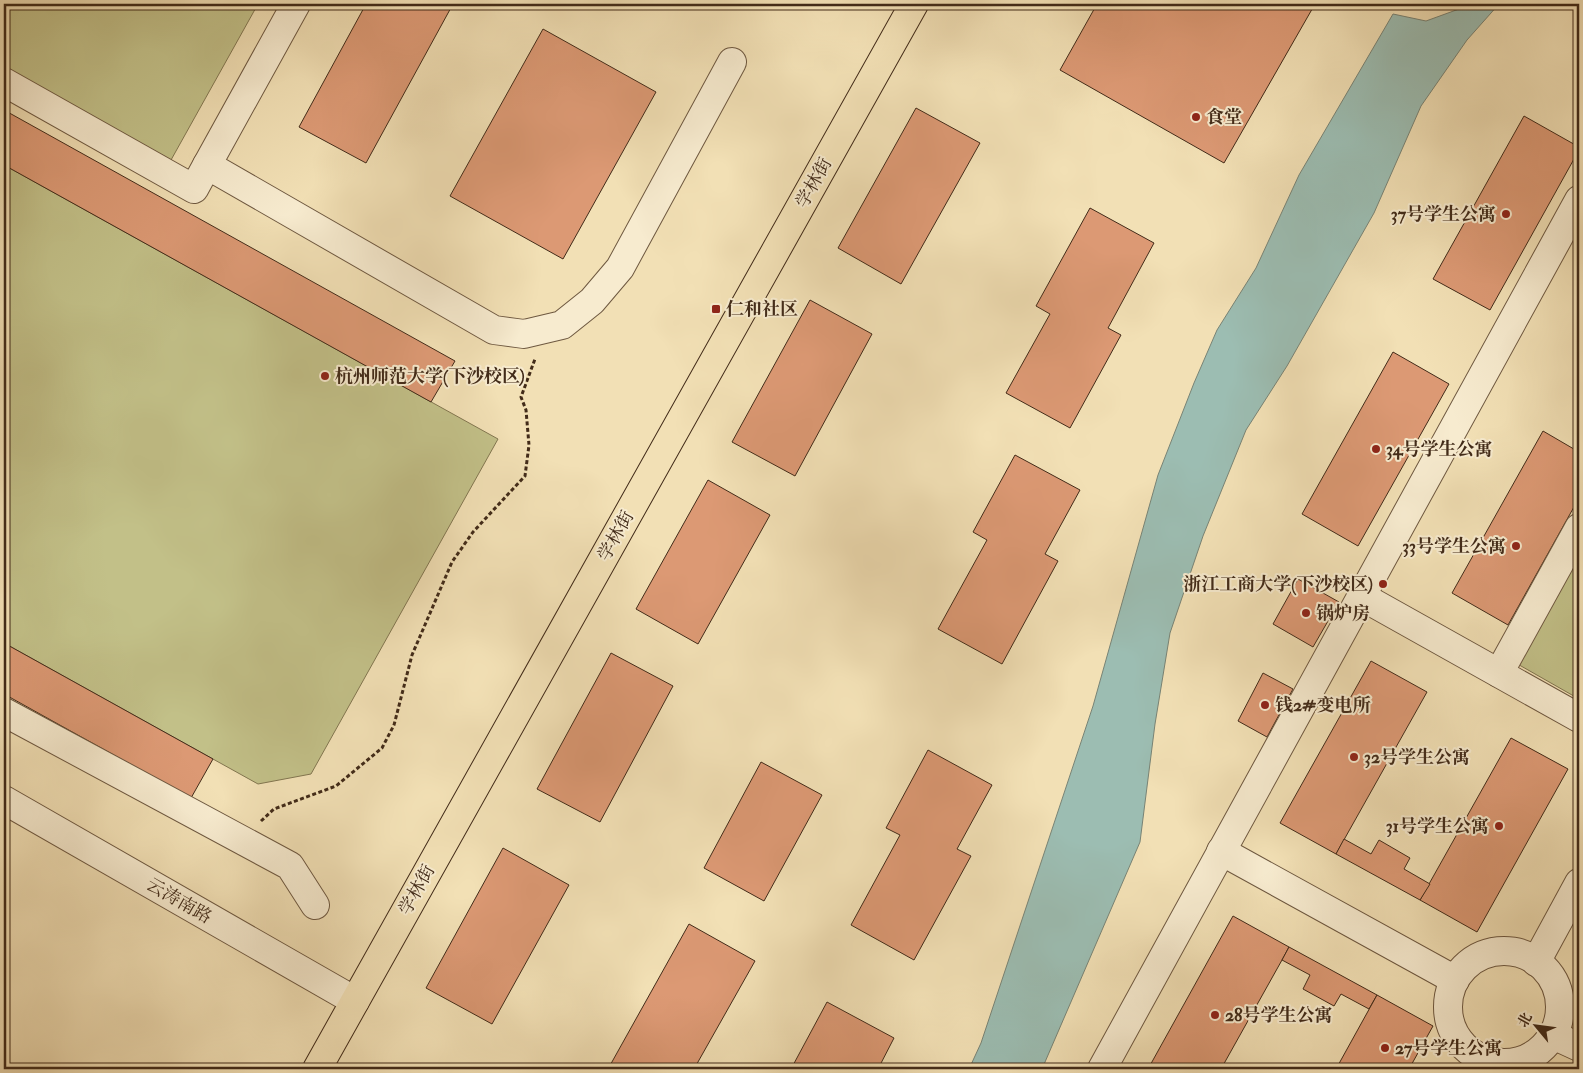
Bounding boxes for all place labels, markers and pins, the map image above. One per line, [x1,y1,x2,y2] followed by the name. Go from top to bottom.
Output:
[1206,106,1242,129] place label: 食堂
[1190,111,1202,123] marker: 食堂
[1391,203,1496,226] place label: 37号学生公寓
[1500,208,1512,220] marker: 37号学生公寓
[726,298,798,321] place label: 仁和社区
[710,303,722,315] marker: 仁和社区
[335,365,525,388] place label: 杭州师范大学(下沙校区)
[319,370,331,382] marker: 杭州师范大学(下沙校区)
[1386,438,1493,461] place label: 34号学生公寓
[1370,443,1382,455] marker: 34号学生公寓
[1402,535,1506,558] place label: 33号学生公寓
[1510,540,1522,552] marker: 33号学生公寓
[1183,573,1373,596] place label: 浙江工商大学(下沙校区)
[1377,578,1389,590] marker: 浙江工商大学(下沙校区)
[1316,602,1370,625] place label: 锅炉房
[1300,607,1312,619] marker: 锅炉房
[1275,694,1371,717] place label: 钱2#变电所
[1259,699,1271,711] marker: 钱2#变电所
[1364,746,1470,769] place label: 32号学生公寓
[1348,751,1360,763] marker: 32号学生公寓
[1386,815,1489,838] place label: 31号学生公寓
[1493,820,1505,832] marker: 31号学生公寓
[1225,1004,1333,1027] place label: 28号学生公寓
[1209,1009,1221,1021] marker: 28号学生公寓
[1395,1037,1502,1060] place label: 27号学生公寓
[1379,1042,1391,1054] marker: 27号学生公寓

